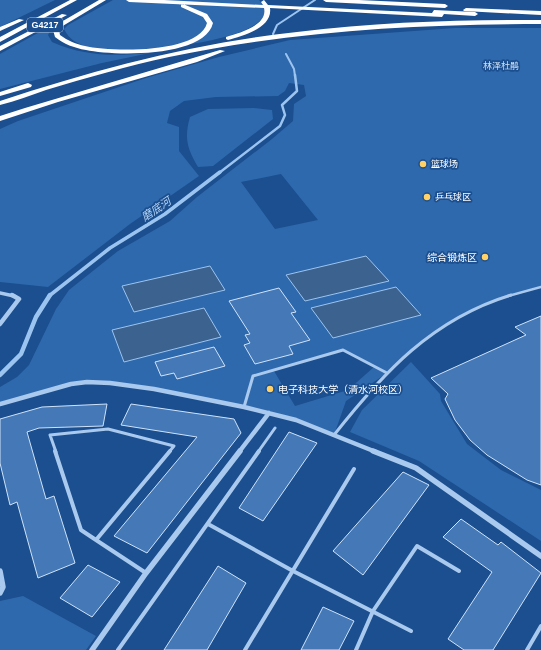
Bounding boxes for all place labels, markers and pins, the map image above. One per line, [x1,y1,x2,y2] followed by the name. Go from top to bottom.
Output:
[418,159,428,169] marker: 篮球场
[431,159,458,169] place label: 篮球场
[422,192,432,202] marker: 乒乓球区
[435,192,471,202] place label: 乒乓球区
[427,252,477,263] place label: 综合锻炼区
[480,252,490,262] marker: 综合锻炼区
[265,384,275,394] marker: 电子科技大学（清水河校区）
[278,384,408,395] place label: 电子科技大学（清水河校区）

